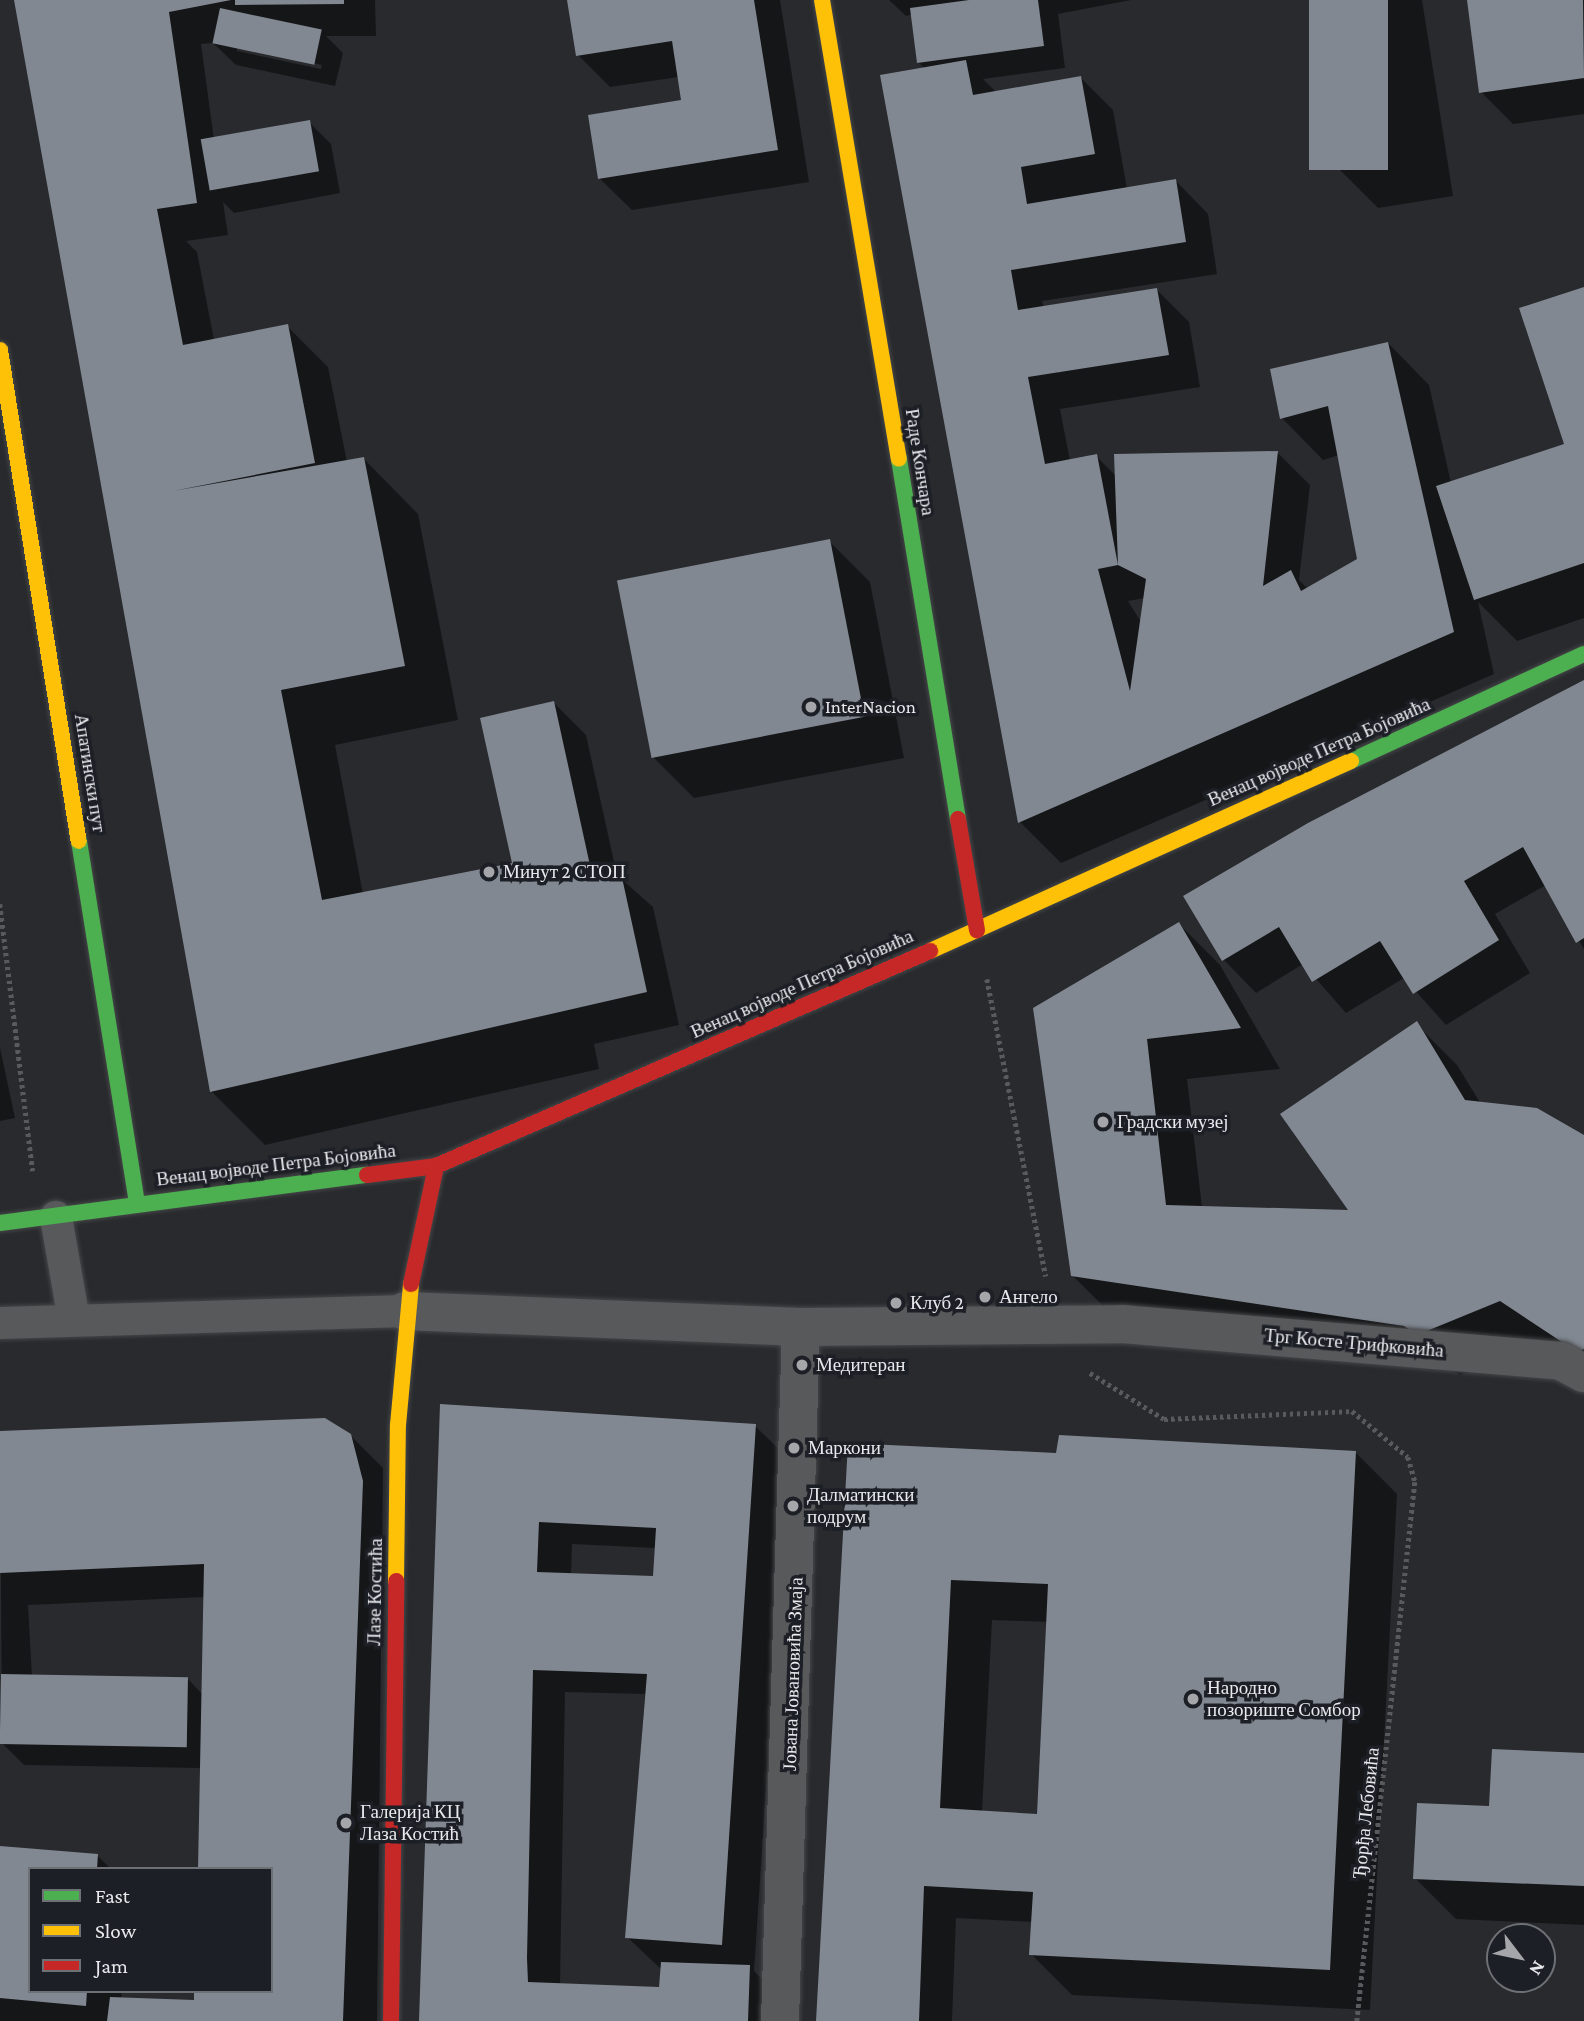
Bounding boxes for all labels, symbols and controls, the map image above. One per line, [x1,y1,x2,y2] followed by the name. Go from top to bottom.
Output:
[900,407,940,517] street label: Раде Кончара
[1204,693,1434,811] street label: Венац војводе Петра Бојовића
[825,696,916,718] place label: InterNacion
[803,699,819,715] marker: InterNacion
[69,712,111,834] street label: Апатински пут
[503,861,626,883] place label: Минут 2 СТОП
[481,864,497,880] marker: Минут 2 СТОП
[687,925,917,1043] street label: Венац војводе Петра Бојовића
[1117,1111,1229,1133] place label: Градски музеј
[1095,1114,1111,1130] marker: Градски музеј
[155,1139,397,1191] street label: Венац војводе Петра Бојовића
[999,1286,1058,1308] place label: Ангело
[977,1289,993,1305] marker: Ангело
[910,1292,964,1314] place label: Клуб 2
[888,1295,904,1311] marker: Клуб 2
[1263,1324,1445,1362] street label: Трг Косте Трифковића
[816,1354,905,1376] place label: Медитеран
[794,1357,810,1373] marker: Медитеран
[808,1437,881,1459] place label: Маркони
[786,1440,802,1456] marker: Маркони
[807,1484,914,1528] place label: Далматински подрум
[785,1498,801,1514] marker: Далматински подрум
[363,1538,387,1646] street label: Лазе Костића
[778,1577,808,1771] street label: Јована Јовановића Змаја
[1207,1677,1361,1721] place label: Народно позориште Сомбор
[1185,1691,1201,1707] marker: Народно позориште Сомбор
[1348,1746,1384,1880] street label: Ђорђа Лебовића
[360,1801,460,1845] place label: Галерија КЦ Лаза Костић
[338,1815,354,1831] marker: Галерија КЦ Лаза Костић
[28,1867,273,1993] legend
[95,1884,130,1908] text: Fast
[95,1919,136,1943] text: Slow
[1486,1923,1556,1993] north arrow
[95,1954,128,1978] text: Jam
[1525,1957,1550,1979] text: N

